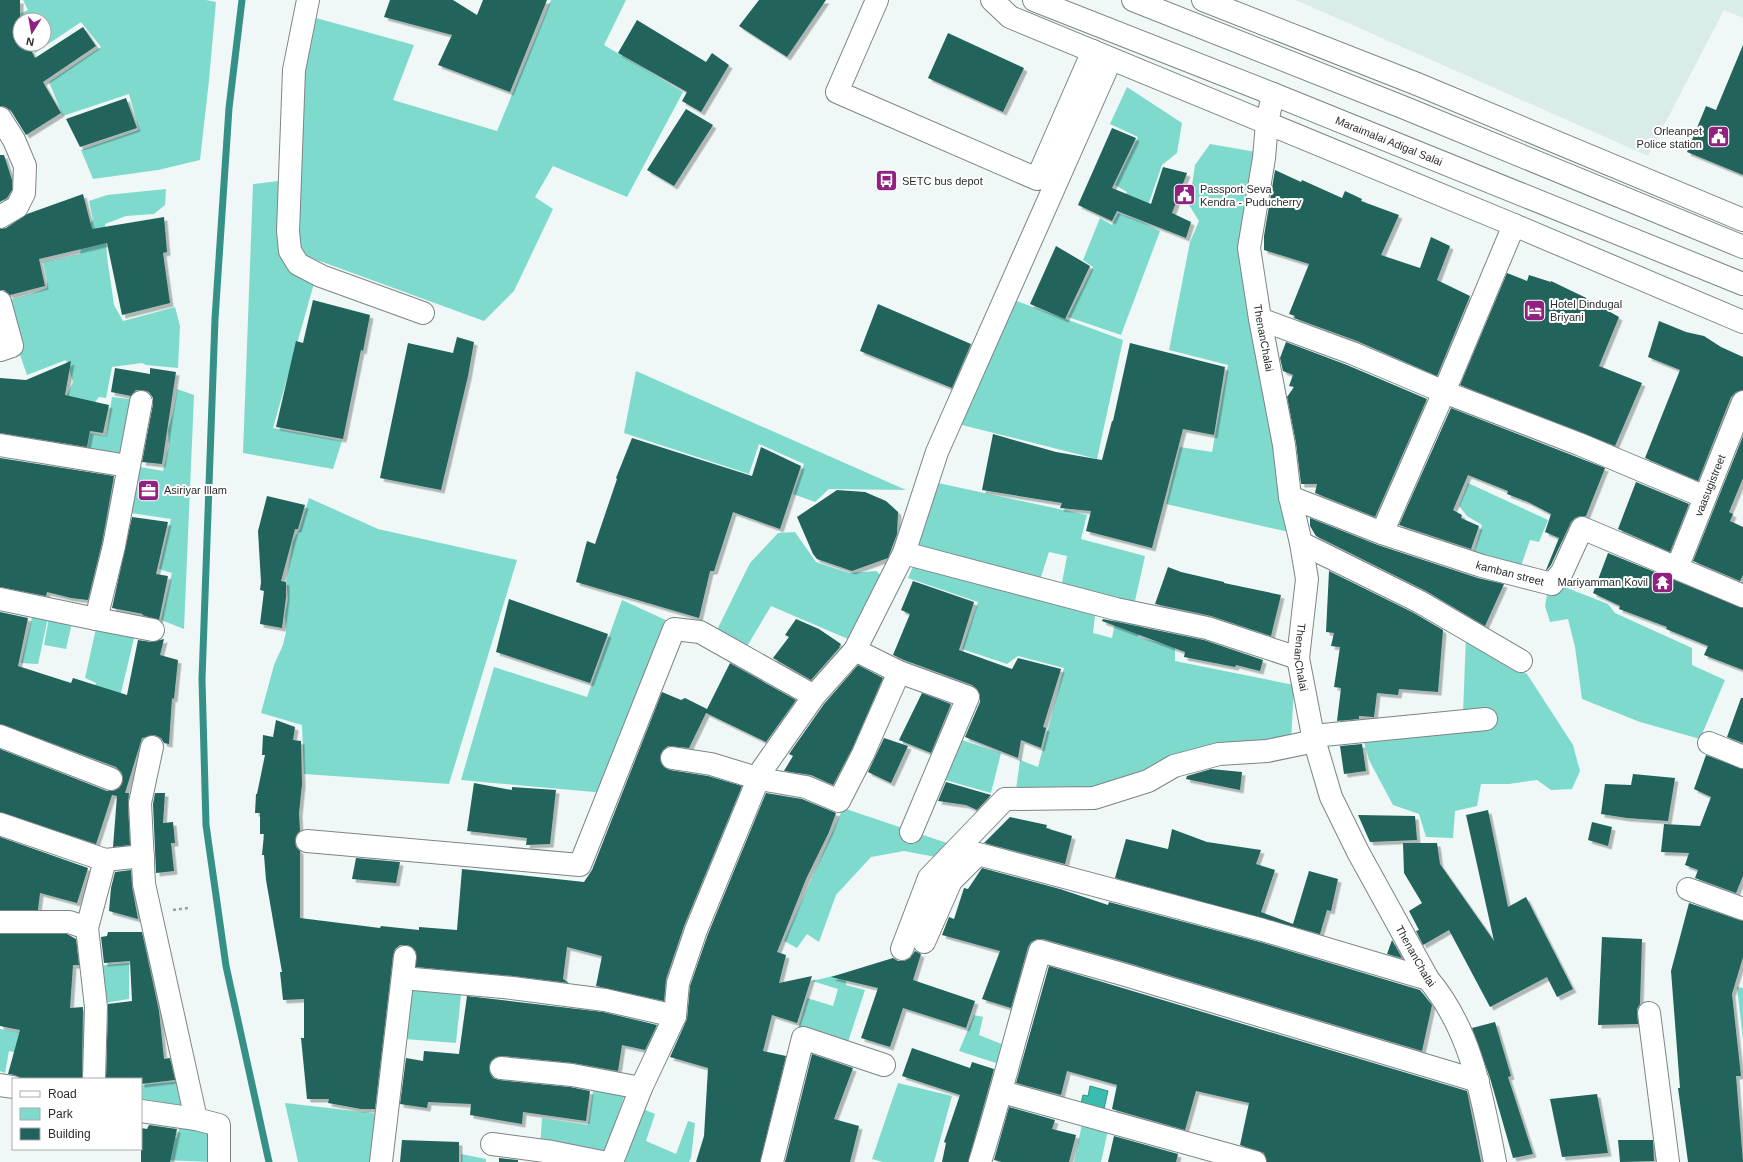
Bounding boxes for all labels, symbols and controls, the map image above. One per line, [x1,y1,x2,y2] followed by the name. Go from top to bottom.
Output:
[12,12,52,52] north arrow
[25,35,35,48] text: N
[1334,114,1444,168] street label: Maraimalai Adigal Salai
[1705,124,1731,150] public building icon: Orleanpet Police station
[1637,125,1702,150] place label: Orleanpet Police station
[874,168,900,194] bus stop icon: SETC bus depot
[902,175,983,187] place label: SETC bus depot
[1171,182,1197,208] public building icon: Passport Seva Kendra - Puducherry
[1200,183,1302,208] place label: Passport Seva Kendra - Puducherry
[1521,297,1547,323] hotel icon: Hotel Dindugal Briyani
[1550,298,1622,323] place label: Hotel Dindugal Briyani
[1252,303,1276,373] street label: ThenanChalai
[1692,453,1728,518] street label: vaasugistreet
[136,477,162,503] office icon: Asiriyar Illam
[164,484,227,496] place label: Asiriyar Illam
[1474,558,1545,588] street label: kamban street
[1650,569,1676,595] temple icon: Mariyamman Kovil
[1558,576,1648,588] place label: Mariyamman Kovil
[1292,623,1310,692] street label: ThenanChalai
[1394,923,1438,989] street label: ThenanChalai
[12,1078,142,1150] legend
[48,1087,77,1101] text: Road
[48,1107,74,1121] text: Park
[48,1127,91,1141] text: Building

